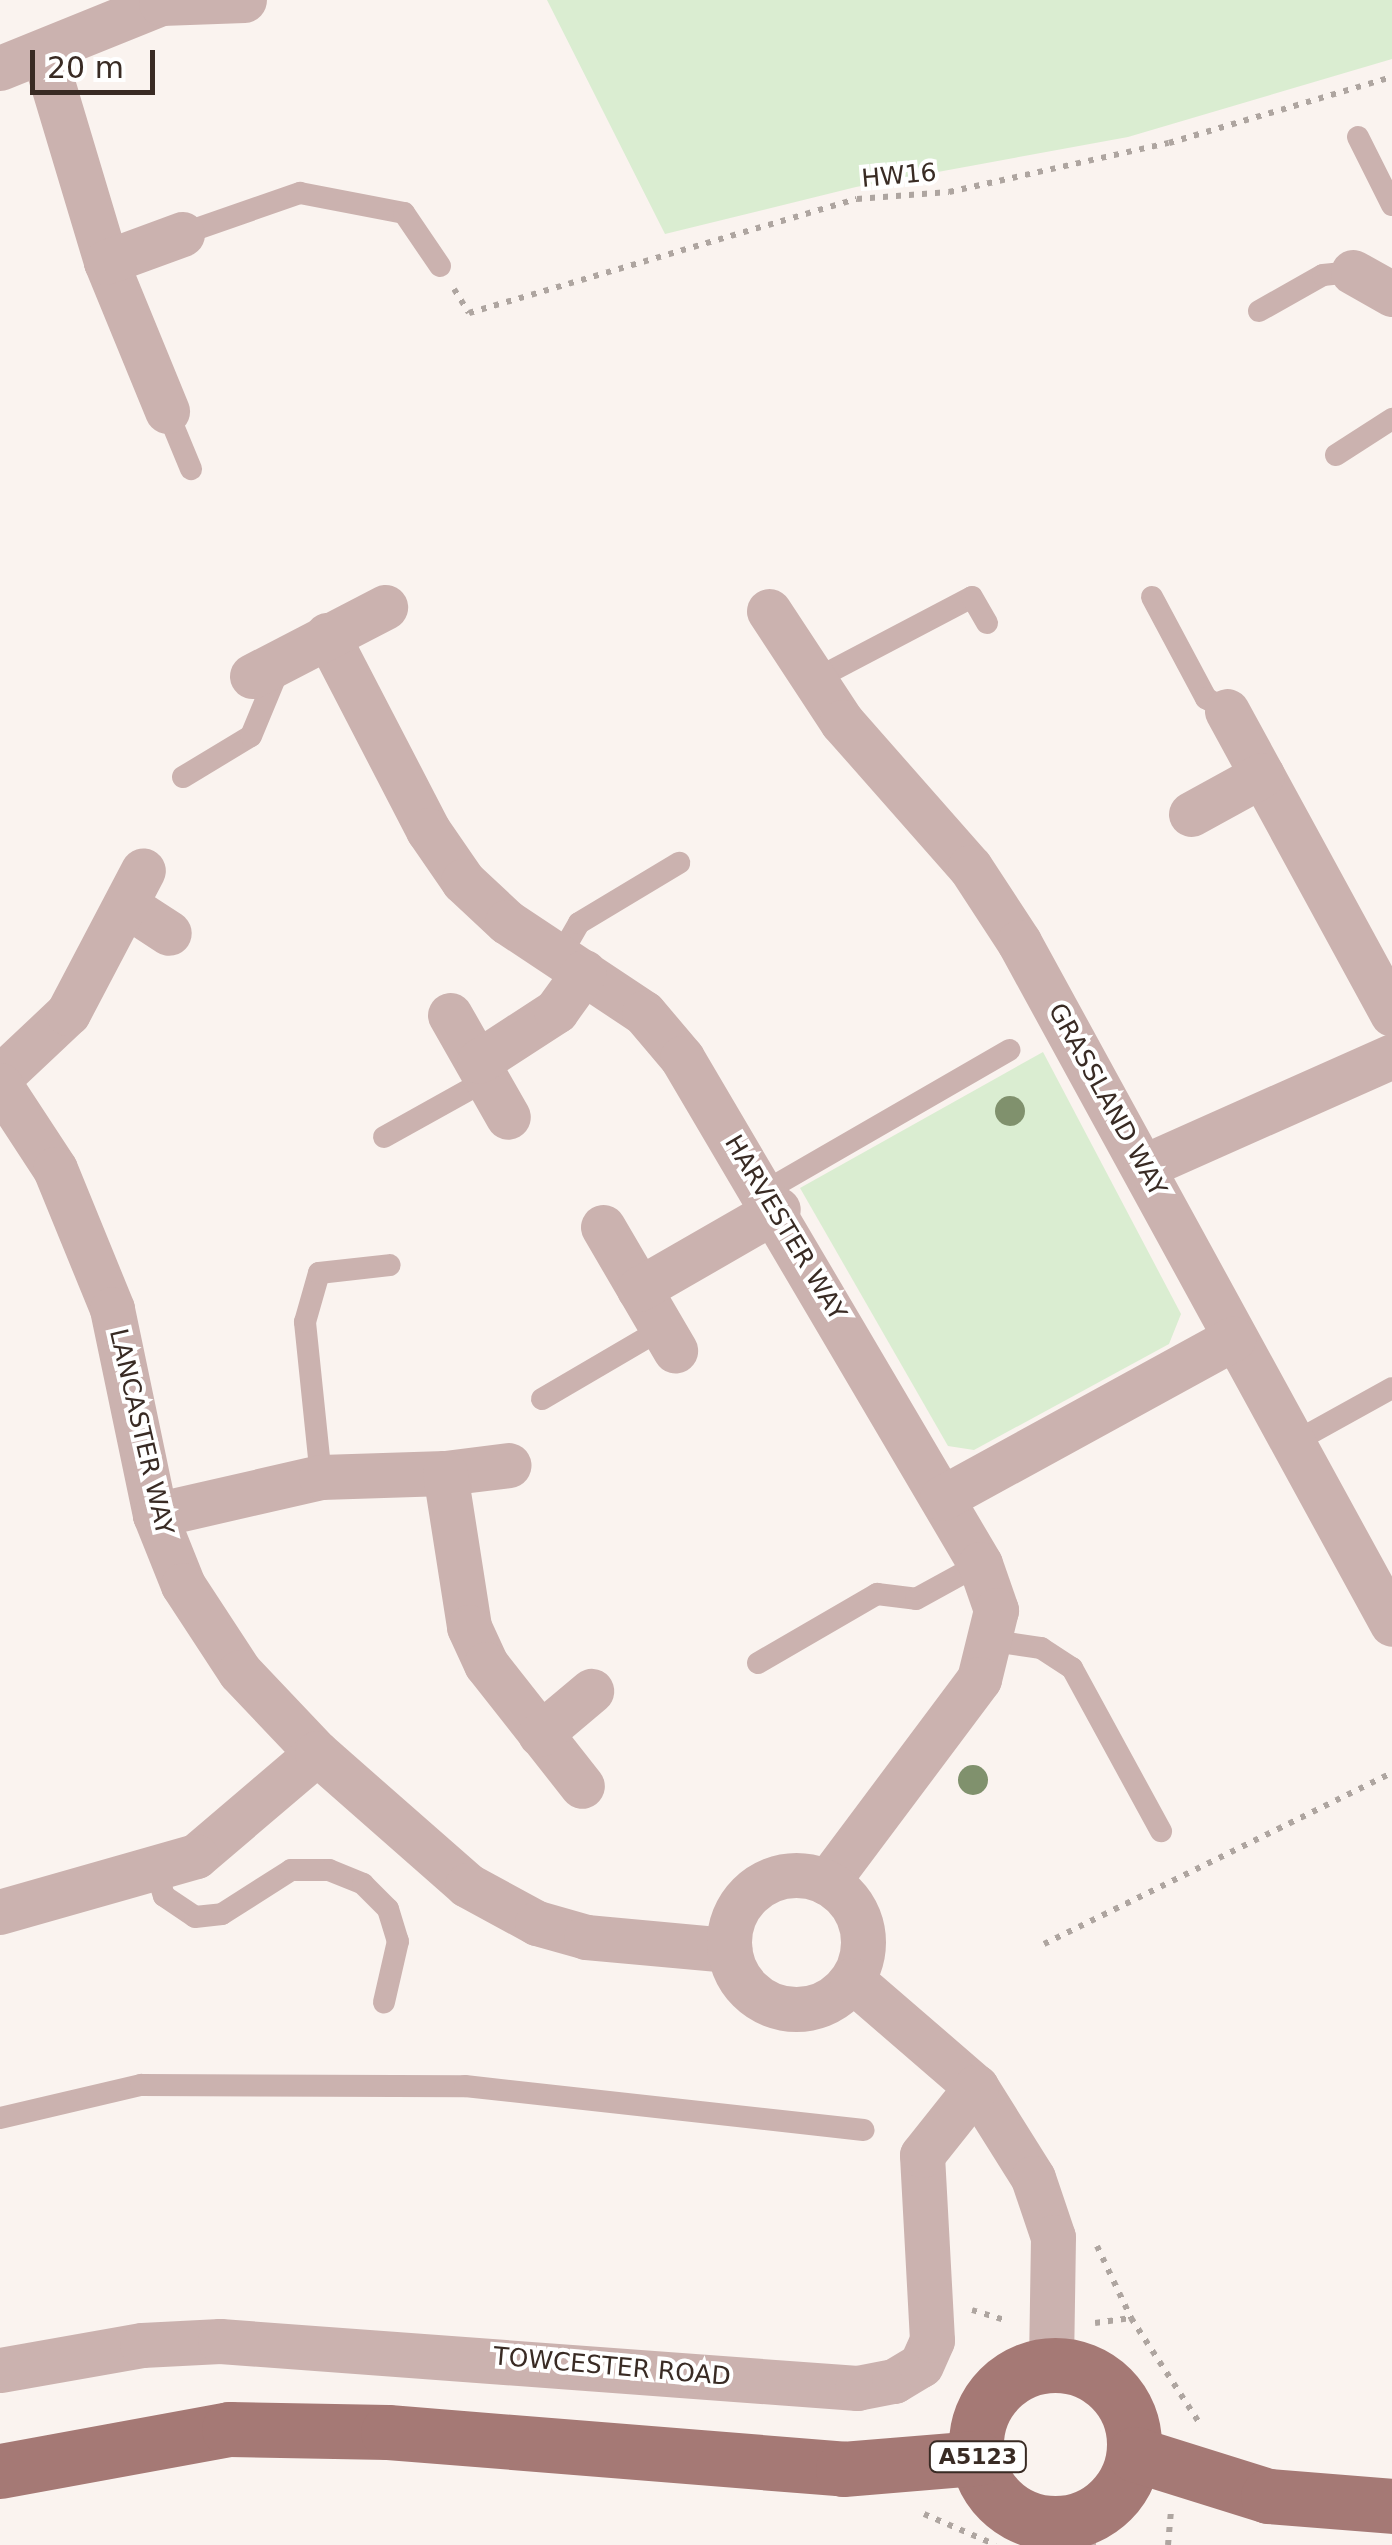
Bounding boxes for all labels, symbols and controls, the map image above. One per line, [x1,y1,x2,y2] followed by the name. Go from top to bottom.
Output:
[35,30,160,92] scale bar
[47,50,124,85] text: 20 m
[860,158,938,194] street label: HW16
[1042,998,1172,1202] street label: GRASSLAND WAY
[718,1130,852,1326] street label: HARVESTER WAY
[103,1326,179,1538] street label: LANCASTER WAY
[492,2342,732,2392] street label: TOWCESTER ROAD
[928,2440,1028,2474] road number: A5123

